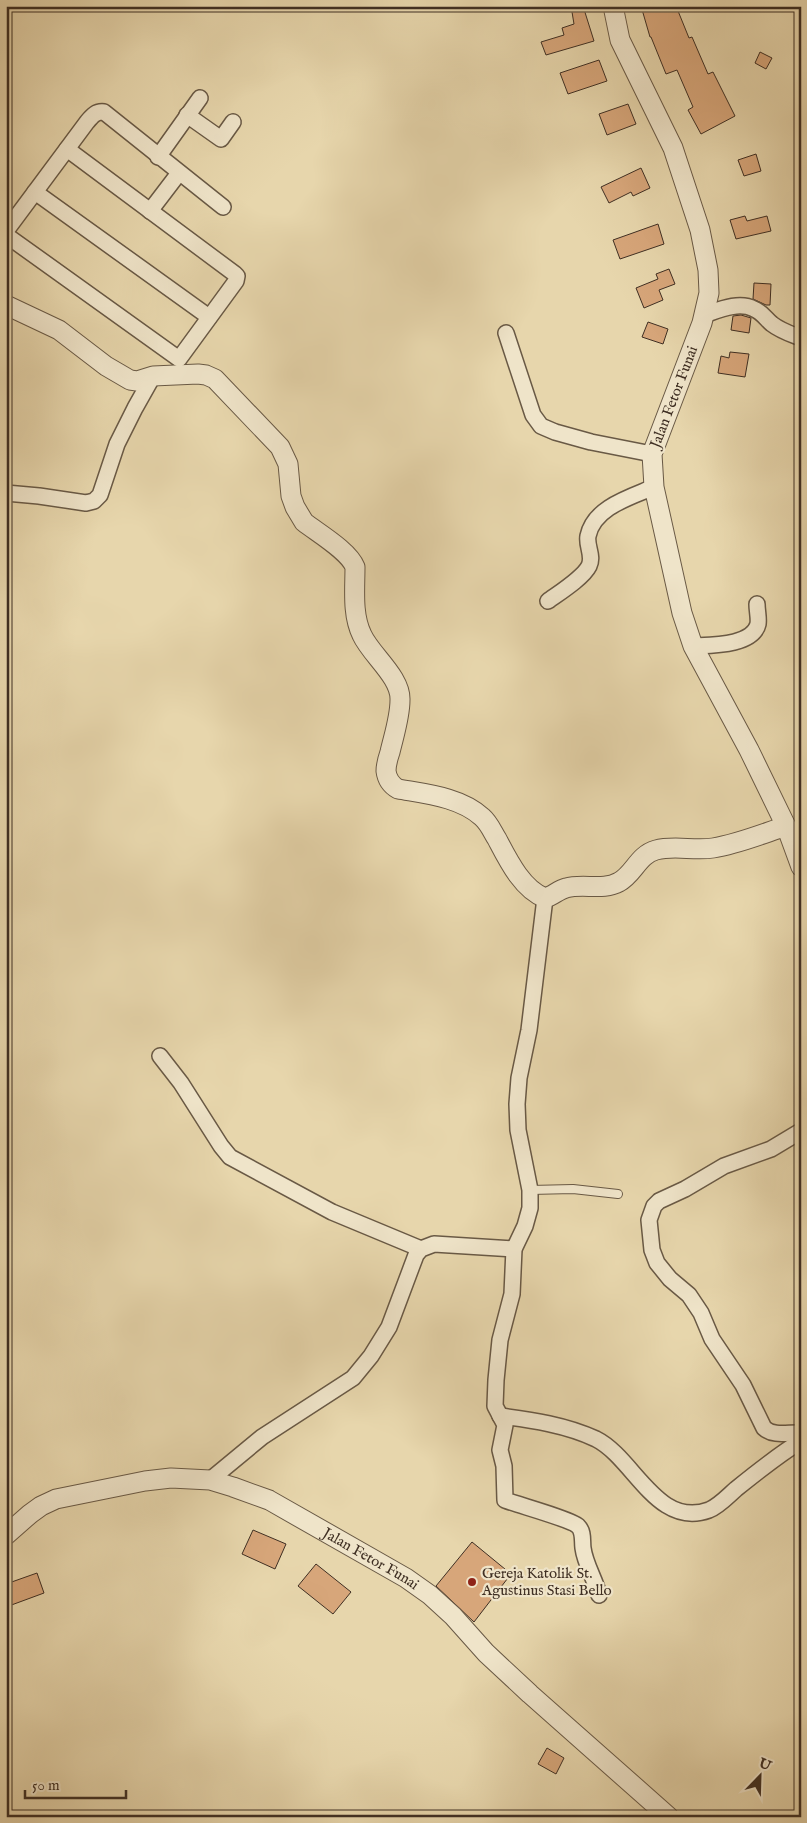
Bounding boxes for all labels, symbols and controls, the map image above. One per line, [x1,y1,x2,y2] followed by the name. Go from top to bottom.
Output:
[645,343,702,453] street label: Jalan Fetor Funai
[318,1522,423,1594] street label: Jalan Fetor Funai
[481,1564,612,1600] place label: Gereja Katolik St. Agustinus Stasi Bello
[466,1576,478,1588] marker: Gereja Katolik St. Agustinus Stasi Bello
[734,1750,784,1800] north arrow
[755,1754,775,1776] text: U
[25,1768,126,1800] scale bar
[32,1776,60,1795] text: 50 m

